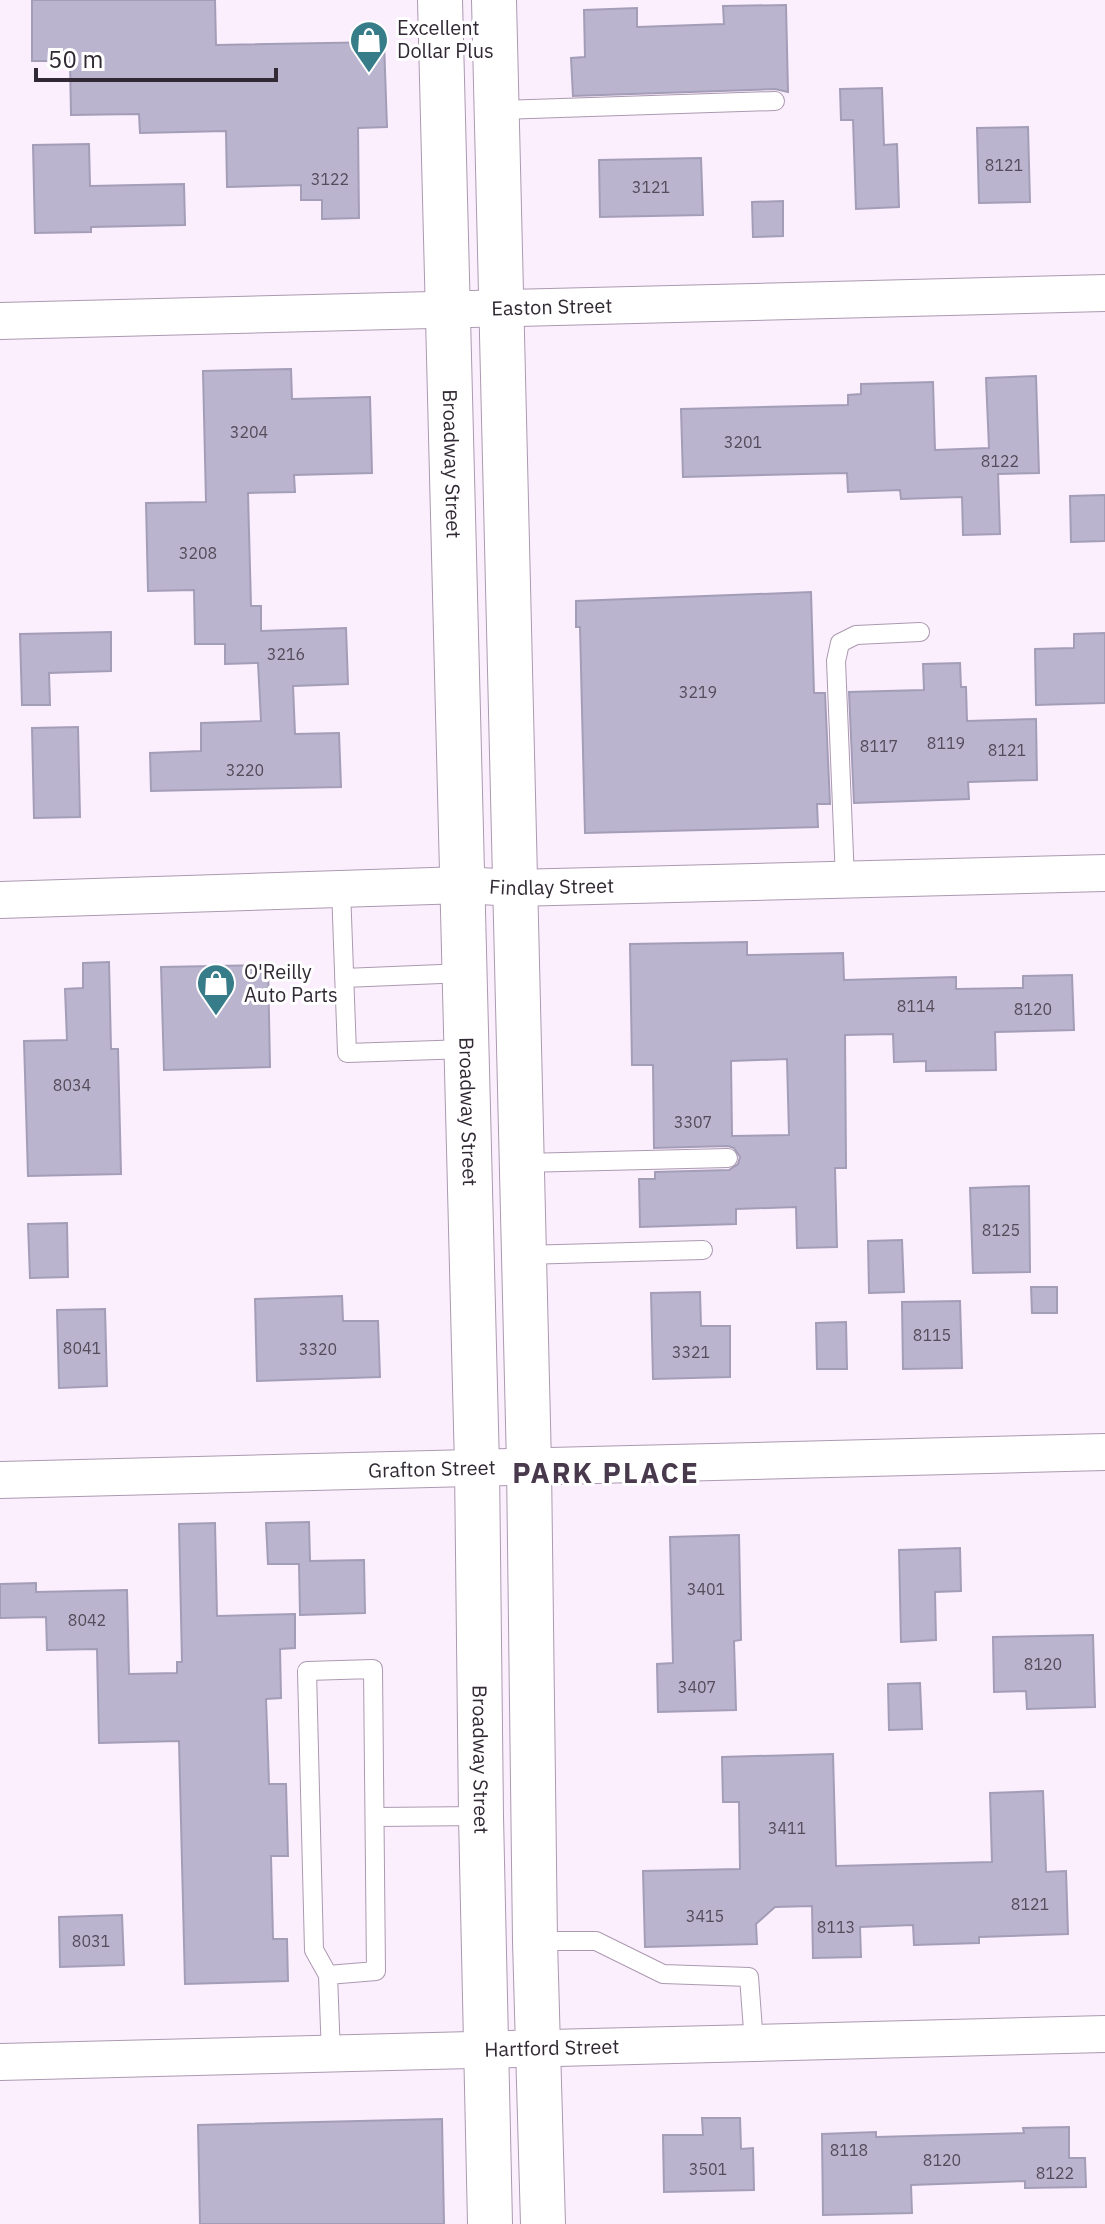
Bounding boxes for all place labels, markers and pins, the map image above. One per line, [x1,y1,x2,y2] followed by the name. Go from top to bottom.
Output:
[397,14,494,64] place label: Excellent Dollar Plus
[348,19,390,74] shop icon: Excellent Dollar Plus
[244,958,338,1008] place label: O'Reilly Auto Parts
[195,962,237,1017] shop icon: O'Reilly Auto Parts

